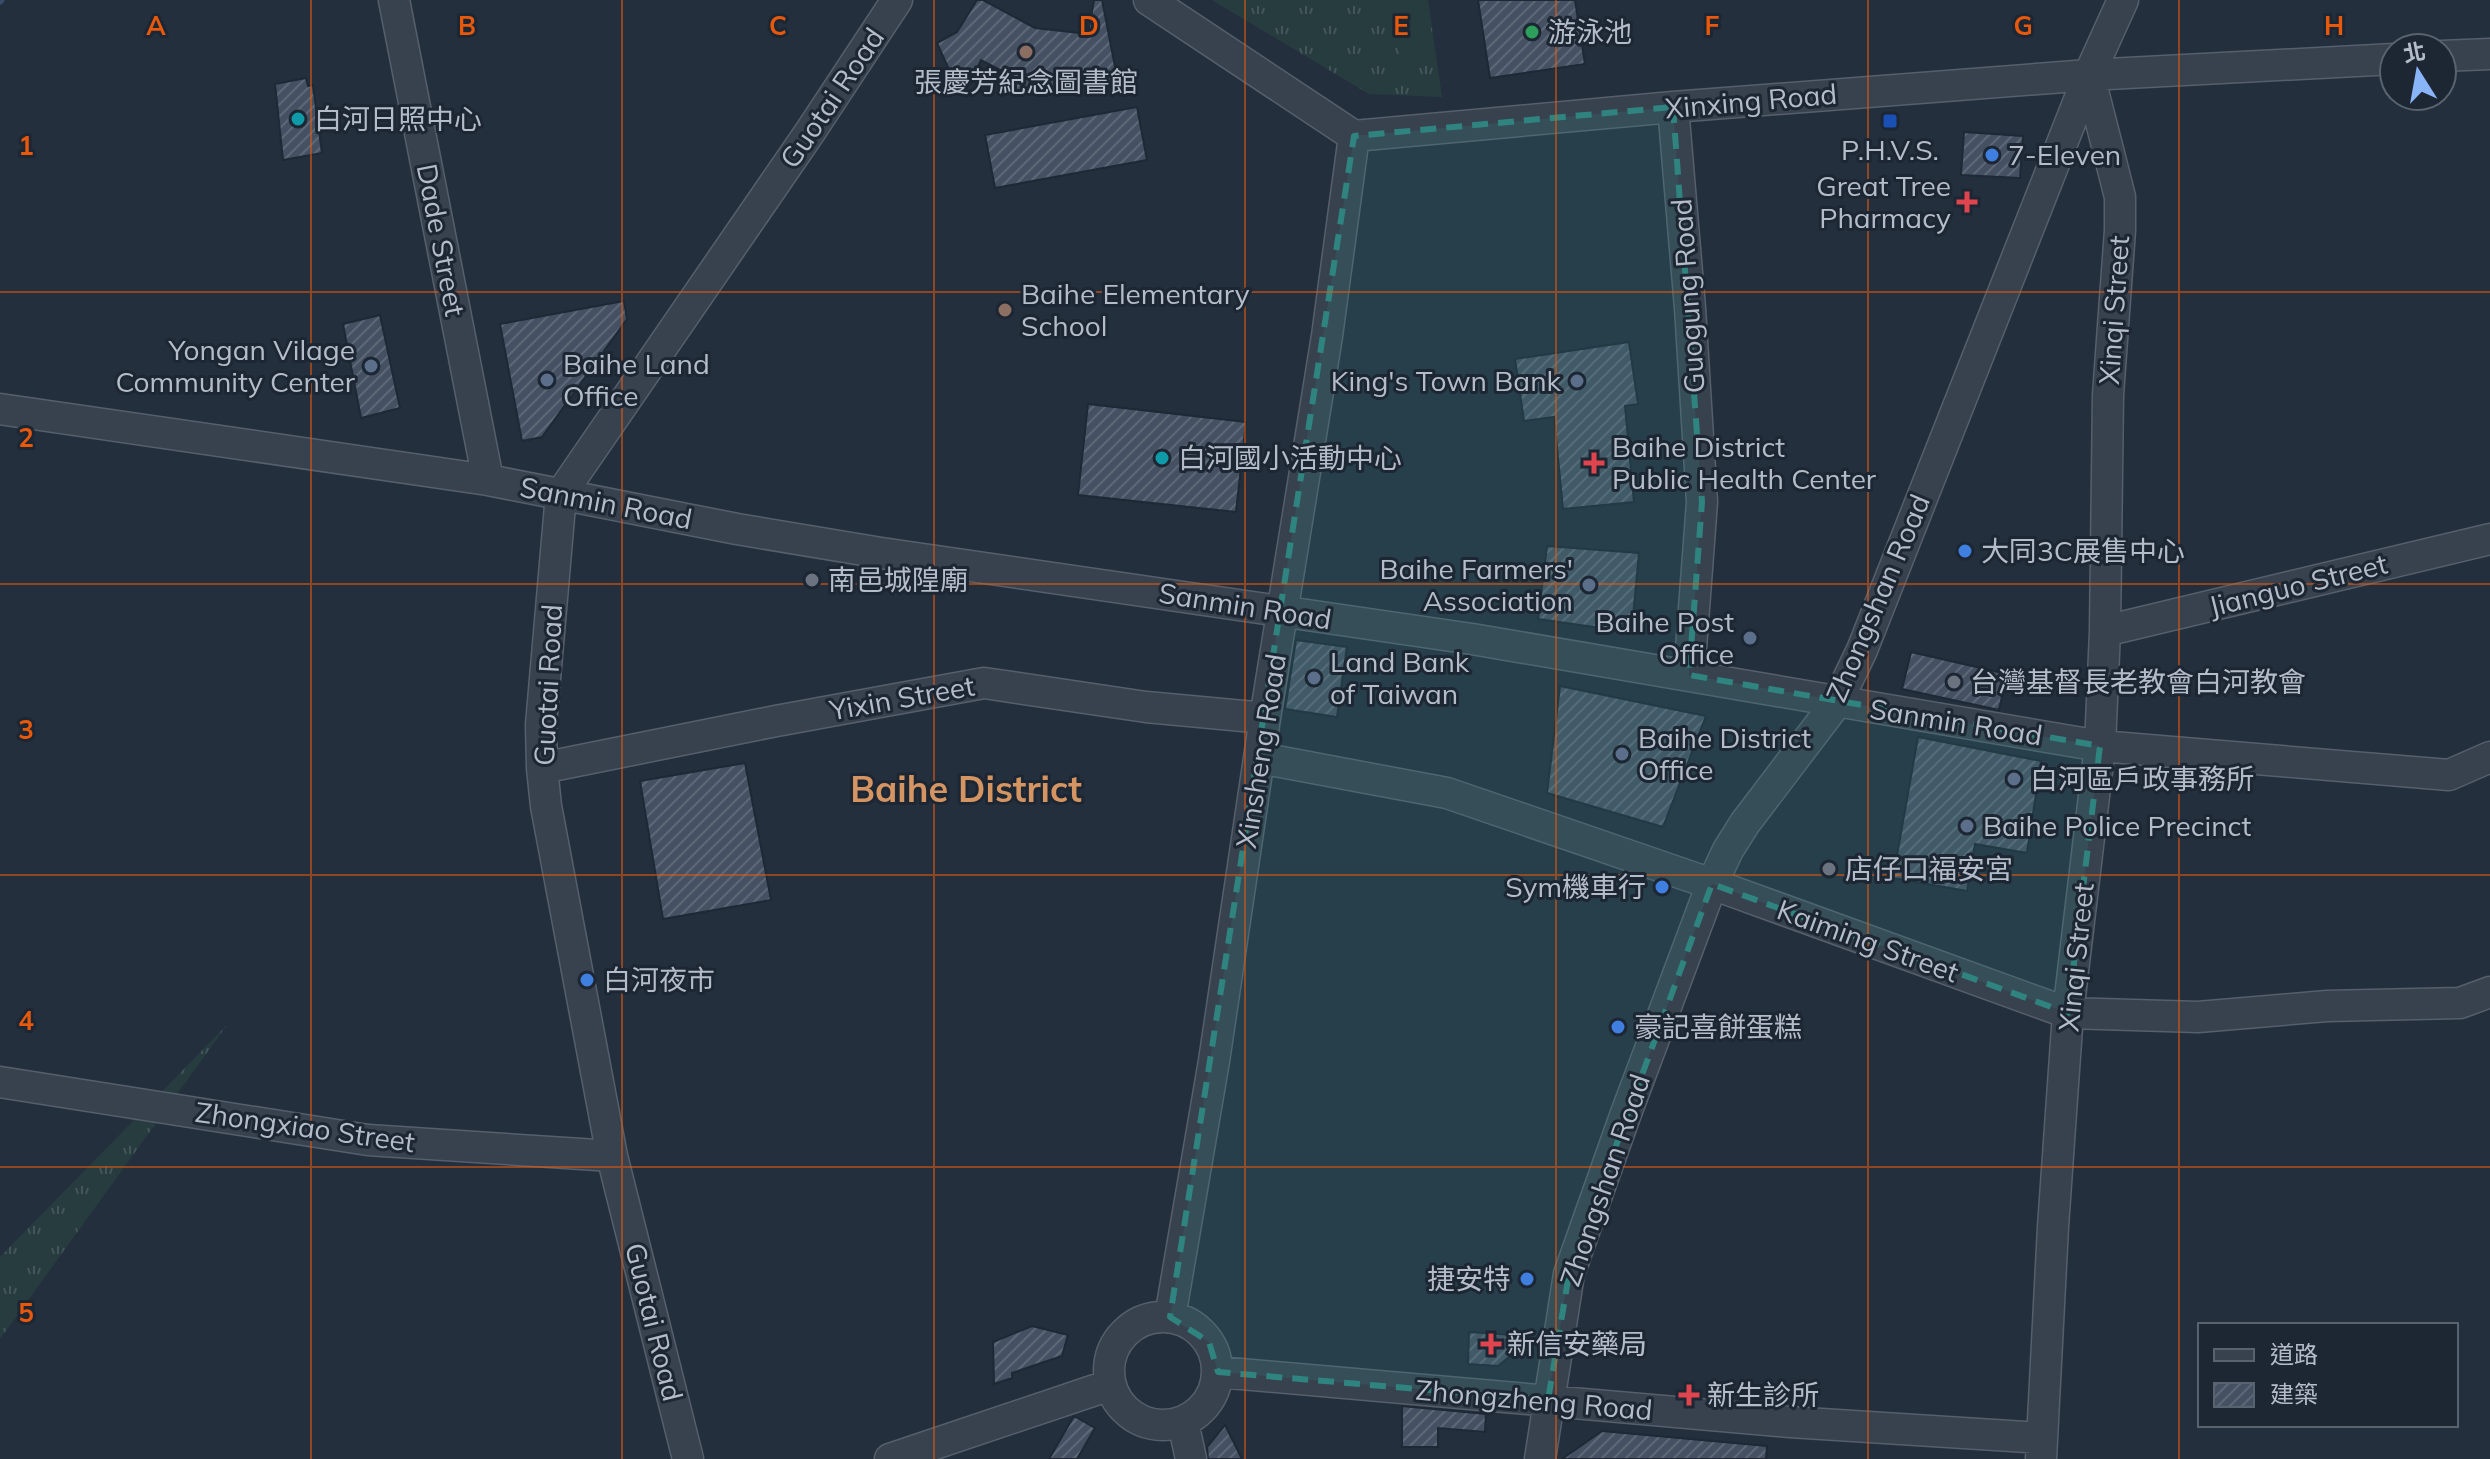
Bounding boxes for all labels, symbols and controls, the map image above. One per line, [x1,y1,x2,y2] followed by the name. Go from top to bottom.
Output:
[146,9,166,42] text: A
[458,9,476,42] text: B
[769,9,787,42] text: C
[1079,9,1099,42] text: D
[1393,9,1409,42] text: E
[1705,9,1720,42] text: F
[2013,9,2033,42] text: G
[2324,9,2344,42] text: H
[1548,14,1632,49] place label: 游泳池
[772,21,891,175] street label: Guotai Road
[1523,23,1541,41] marker: 游泳池
[2378,32,2458,112] north arrow
[2401,37,2428,68] text: 北
[1017,43,1035,61] marker: 張慶芳紀念圖書館
[914,64,1138,99] place label: 張慶芳紀念圖書館
[1664,76,1838,125] street label: Xinxing Road
[314,101,482,136] place label: 白河日照中心
[289,110,307,128] marker: 白河日照中心
[1881,112,1899,130] marker: P.H.V.S.
[18,129,34,162] text: 1
[1841,132,1939,167] place label: P.H.V.S.
[2008,137,2121,172] place label: 7-Eleven
[1983,146,2001,164] marker: 7-Eleven
[410,161,473,319] street label: Dade Street
[1816,168,1951,235] place label: Great Tree Pharmacy
[1958,193,1976,211] marker: Great Tree Pharmacy
[1663,198,1712,394] street label: Guogung Road
[2091,234,2136,386] street label: Xinqi Street
[1021,276,1250,343] place label: Baihe Elementary School
[996,301,1014,319] marker: Baihe Elementary School
[115,332,356,399] place label: Yongan Vilage Community Center
[563,346,710,413] place label: Baihe Land Office
[362,357,380,375] marker: Yongan Vilage Community Center
[1331,363,1562,398] place label: King's Town Bank
[538,371,556,389] marker: Baihe Land Office
[1568,372,1586,390] marker: King's Town Bank
[18,421,34,454] text: 2
[1612,429,1877,496] place label: Baihe District Public Health Center
[1178,440,1402,475] place label: 白河國小活動中心
[1153,449,1171,467] marker: 白河國小活動中心
[1583,452,1605,474] marker: Baihe District Public Health Center
[517,469,695,536] street label: Sanmin Road
[1818,489,1937,707] street label: Zhongshan Road
[1981,533,2185,568] place label: 大同3C展售中心
[1956,542,1974,560] marker: 大同3C展售中心
[2205,545,2391,624] street label: Jianguo Street
[1379,551,1573,618] place label: Baihe Farmers' Association
[828,562,968,597] place label: 南邑城隍廟
[803,571,821,589] marker: 南邑城隍廟
[1156,575,1334,636] street label: Sanmin Road
[1580,576,1598,594] marker: Baihe Farmers' Association
[526,603,569,767] street label: Guotai Road
[1595,604,1734,671] place label: Baihe Post Office
[1741,629,1759,647] marker: Baihe Post Office
[1330,644,1470,711] place label: Land Bank of Taiwan
[1228,651,1293,851] street label: Xinsheng Road
[1970,664,2306,699] place label: 台灣基督長老教會白河教會
[826,668,977,728] street label: Yixin Street
[1305,669,1323,687] marker: Land Bank of Taiwan
[1945,673,1963,691] marker: 台灣基督長老教會白河教會
[1867,691,2045,752] street label: Sanmin Road
[18,713,34,746] text: 3
[1638,720,1811,787] place label: Baihe District Office
[1613,745,1631,763] marker: Baihe District Office
[2030,761,2254,796] place label: 白河區戶政事務所
[850,766,1082,811] district label: Baihe District
[2005,770,2023,788] marker: 白河區戶政事務所
[1983,808,2251,843] place label: Baihe Police Precinct
[1958,817,1976,835] marker: Baihe Police Precinct
[1845,851,2013,886] place label: 店仔口福安宮
[1820,860,1838,878] marker: 店仔口福安宮
[1505,869,1646,904] place label: Sym機車行
[1653,878,1671,896] marker: Sym機車行
[2050,881,2101,1033] street label: Xinqi Street
[1773,892,1964,990] street label: Kaiming Street
[603,962,715,997] place label: 白河夜市
[578,971,596,989] marker: 白河夜市
[18,1004,34,1037] text: 4
[1634,1009,1802,1044] place label: 豪記喜餅蛋糕
[1609,1018,1627,1036] marker: 豪記喜餅蛋糕
[1552,1069,1657,1290] street label: Zhongshan Road
[193,1094,417,1159] street label: Zhongxiao Street
[618,1239,691,1405] street label: Guotai Road
[1427,1261,1511,1296] place label: 捷安特
[1518,1270,1536,1288] marker: 捷安特
[18,1296,34,1329] text: 5
[2198,1323,2458,1427] legend
[1507,1326,1647,1361] place label: 新信安藥局
[1482,1335,1500,1353] marker: 新信安藥局
[2270,1339,2318,1369] text: 道路
[1414,1372,1654,1427] street label: Zhongzheng Road
[1707,1377,1819,1412] place label: 新生診所
[2270,1379,2318,1409] text: 建築
[1678,1384,1700,1406] marker: 新生診所

